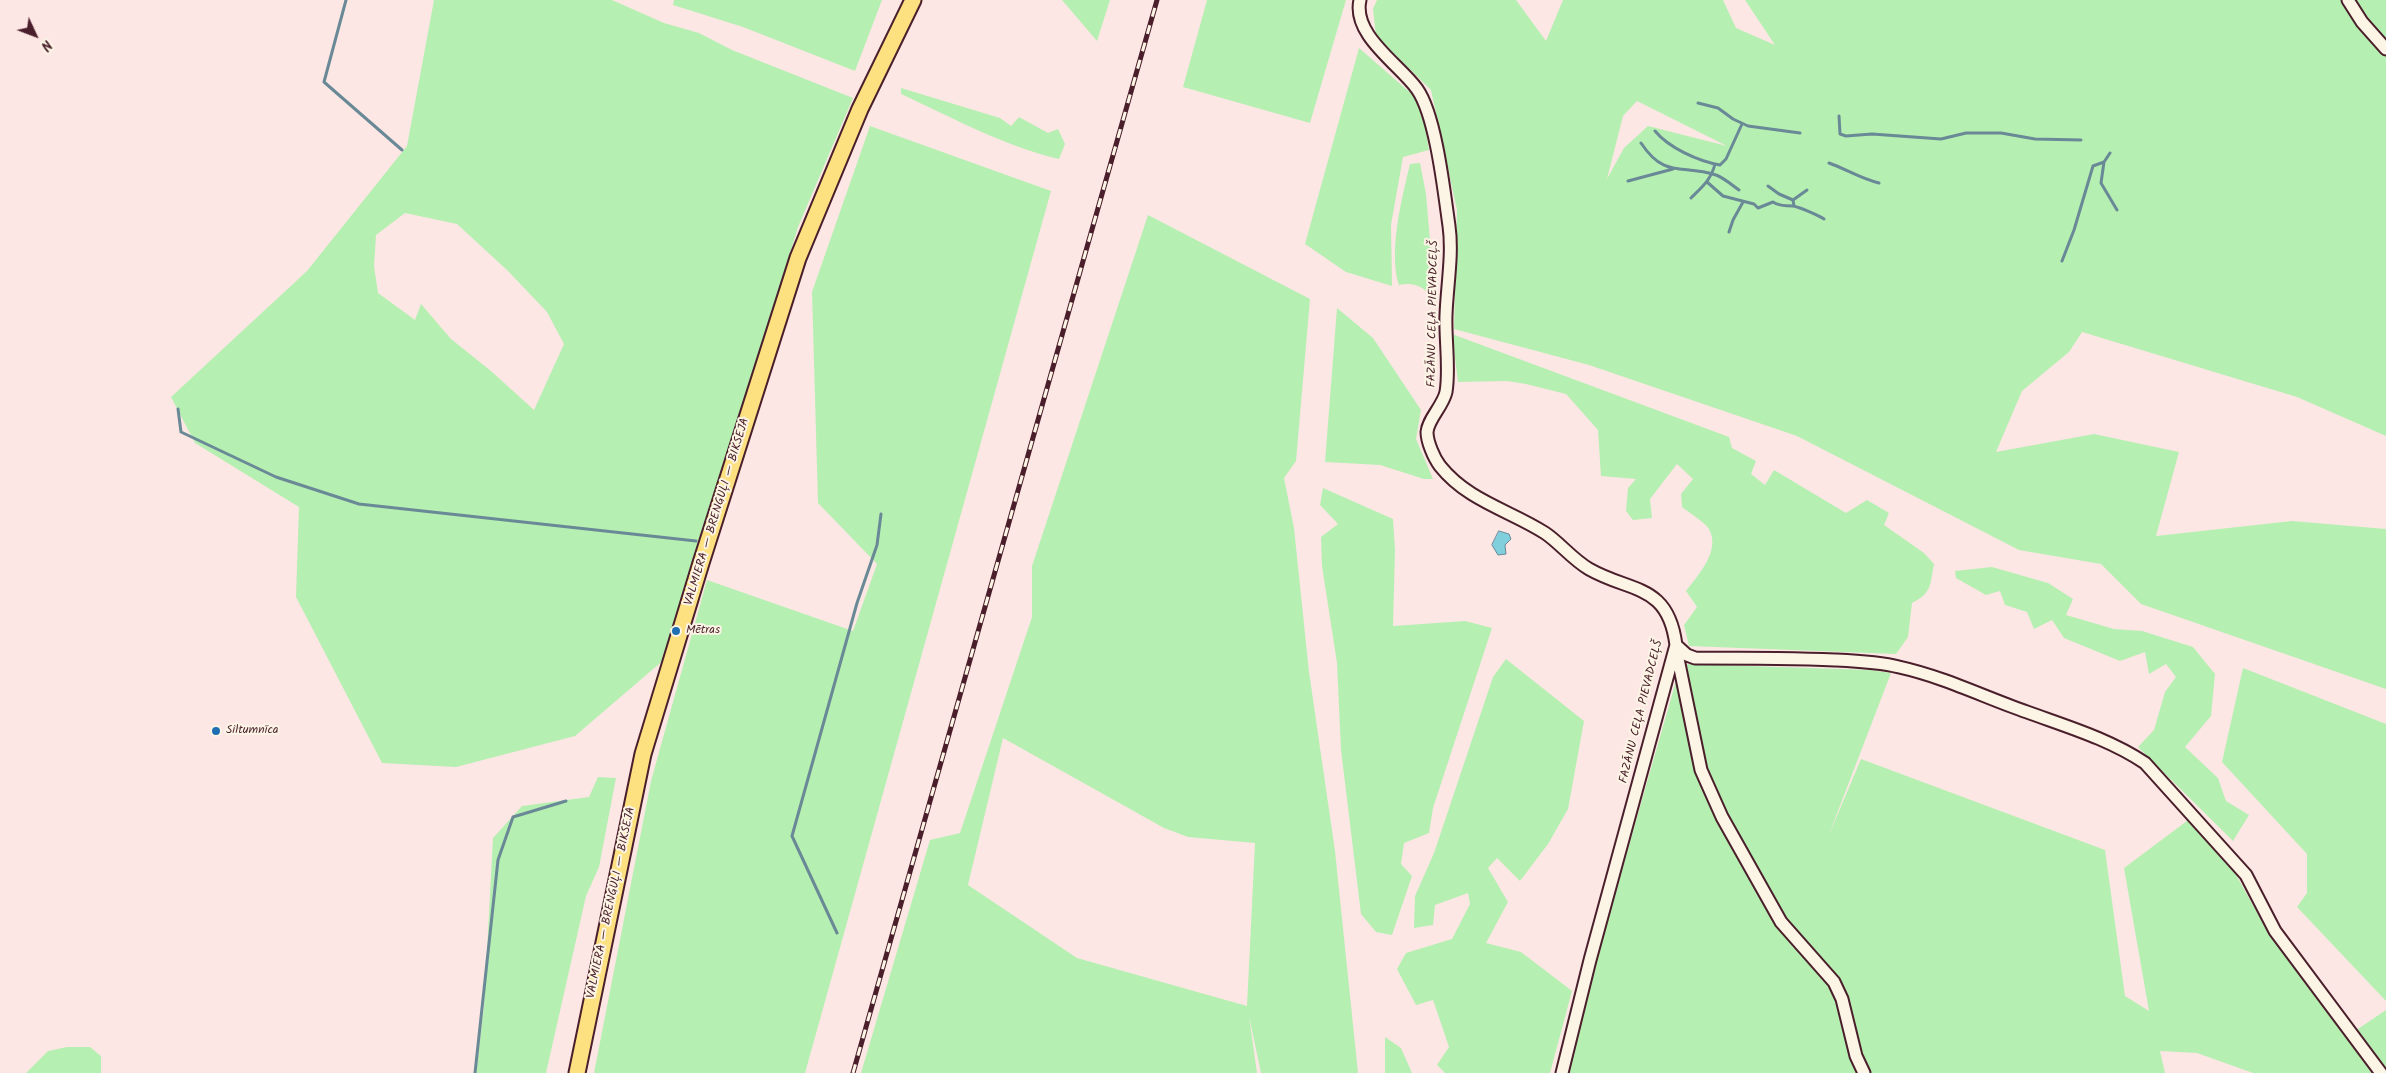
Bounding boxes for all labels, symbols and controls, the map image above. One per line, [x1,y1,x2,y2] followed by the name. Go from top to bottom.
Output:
[10,10,60,60] north arrow
[35,34,57,56] text: N
[1426,240,1442,388] street label: FAZĀNU CEĻA PIEVADCEĻŠ
[683,416,753,608] street label: VALMIERA — BRENGUĻI — BIKSEJA
[686,624,720,638] place label: Mētras
[670,625,682,637] marker: Mētras
[1617,639,1667,785] street label: FAZĀNU CEĻA PIEVADCEĻŠ
[226,724,278,738] place label: Siltumnīca
[210,725,222,737] marker: Siltumnīca
[585,806,639,1000] street label: VALMIERA — BRENGUĻI — BIKSEJA

